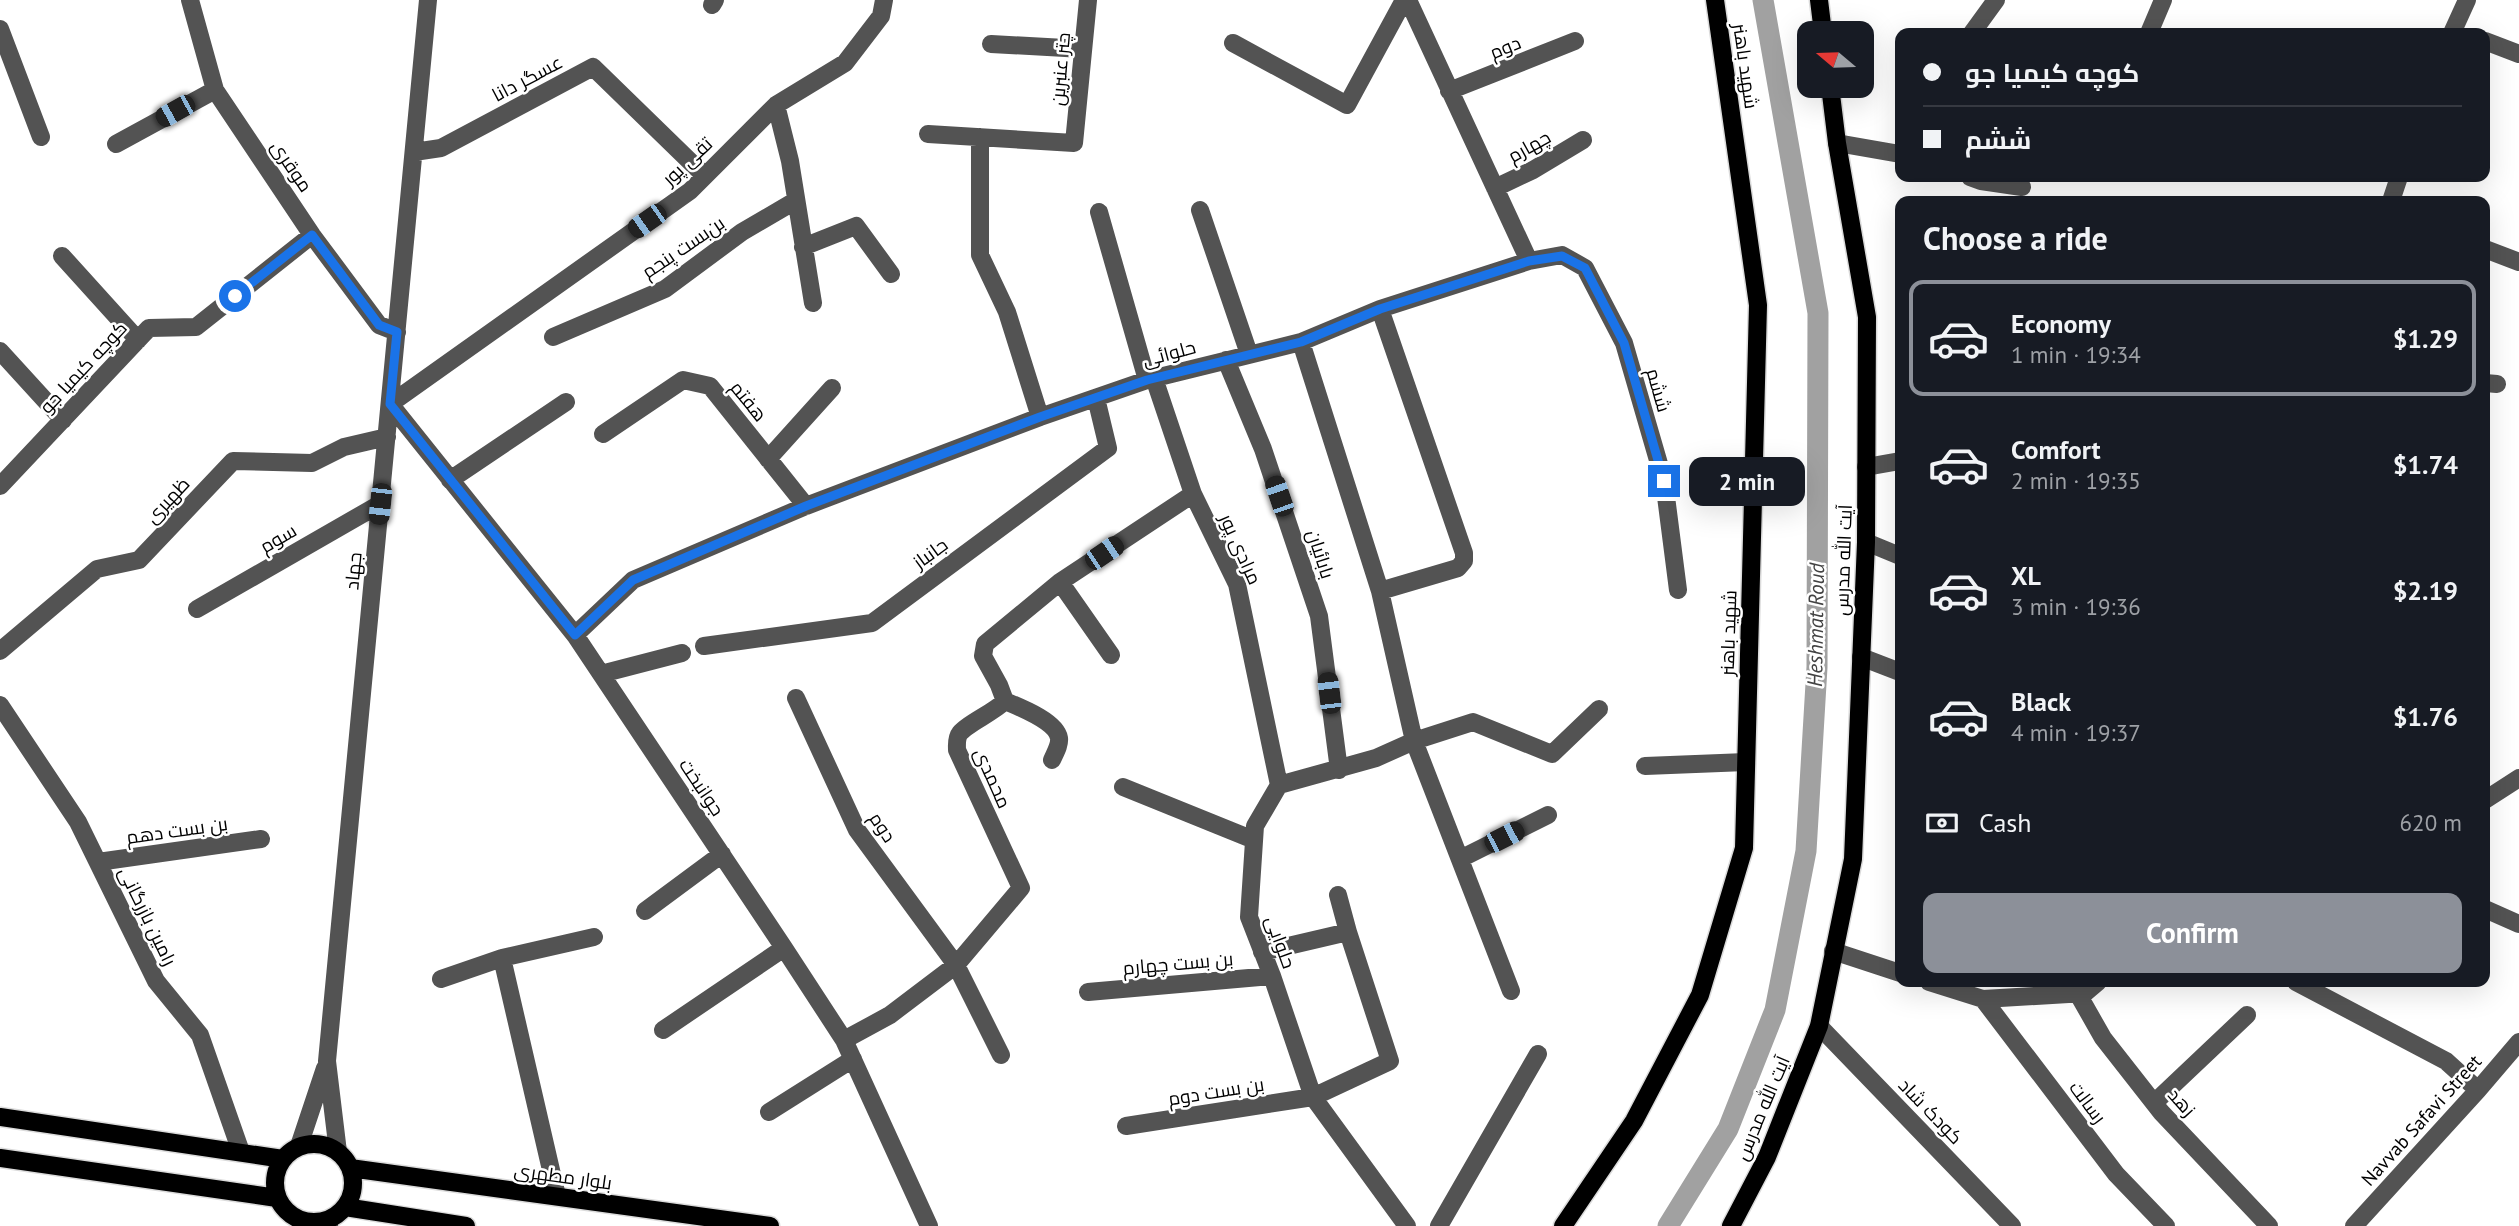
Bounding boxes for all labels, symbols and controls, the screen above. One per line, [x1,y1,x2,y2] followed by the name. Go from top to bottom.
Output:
[1728,21,1764,110] street label: شهید باهنر
[1797,21,1874,98] north arrow
[1797,21,1874,98] map controls
[1486,30,1525,66] street label: دوم
[1045,31,1076,107] street label: چتر عنبرین
[487,49,567,107] street label: عسگر دانا
[1965,56,2139,89] text: کوچه کیمیا جو
[152,92,199,130] car
[1965,123,2031,156] text: ششم
[1503,124,1556,169] street label: چهارم
[656,132,718,192] street label: تقی پور
[266,135,318,197] street label: موقری
[624,200,671,242] car
[637,210,730,285] street label: بن‌بست پنجم
[1923,217,2108,259] text: Choose a ride
[219,280,251,312] route start
[1927,307,1990,370] icon: car
[2011,307,2111,340] text: Economy
[34,316,133,419] street label: کوچه کیمیا جو
[2393,322,2458,355] text: $1.29
[1140,334,1198,372] street label: حلوائی
[2011,340,2141,369] text: 1 min · 19:34
[1639,365,1677,415] street label: ششم
[724,376,773,427] street label: هفتم
[1927,433,1990,496] icon: car
[2011,433,2101,466] text: Comfort
[2393,448,2458,481] text: $1.74
[1688,456,1804,505] callout: 2 min
[1648,465,1680,497] route end
[2011,466,2141,495] text: 2 min · 19:35
[1719,467,1775,496] text: 2 min
[139,472,195,528] street label: ظهیری
[1263,473,1296,519] car
[368,482,393,526] car
[1829,504,1857,616] street label: آیت الله مدرس
[1213,509,1267,589] street label: مرادی پور
[255,518,302,560] street label: سوم
[1302,526,1340,582] street label: بابائیان
[907,532,952,574] street label: جانباز
[1081,533,1128,573] car
[339,551,367,591] street label: جهاد
[1927,559,1990,622] icon: car
[2011,559,2041,592] text: XL
[1801,561,1830,687] water label: Heshmat Roud
[2393,574,2458,607] text: $2.19
[1714,590,1741,677] street label: شهید باهنر
[2011,592,2141,621] text: 3 min · 19:36
[1317,671,1342,715] car
[1927,685,1990,748] icon: car
[2011,685,2071,718] text: Black
[2393,700,2458,733] text: $1.76
[2011,718,2141,747] text: 4 min · 19:37
[969,744,1017,812] street label: محمدی
[674,754,730,820] street label: جوانبخت
[1923,804,1961,842] icon: cash
[1979,806,2031,839] text: Cash
[863,807,902,848] street label: دوم
[2400,808,2462,837] text: 620 m
[125,811,230,851] street label: بن بست دهم
[1481,818,1528,856] car
[114,863,182,969] street label: رامین بازرگانی
[1923,893,2462,973] button: Confirm
[1260,912,1302,972] street label: حلوایی
[1122,946,1235,982] street label: بن بست چهارم
[2356,1049,2487,1191] street label: Navvab Safavi Street
[1729,1052,1795,1164] street label: آیت الله مدرس
[1166,1072,1266,1112] street label: بن بست دوم
[1894,1073,1968,1149] street label: کودک شاد
[2064,1076,2112,1128] street label: رسالت
[2163,1083,2201,1121] street label: زهد
[512,1157,614,1195] street label: بلوار مطهری

